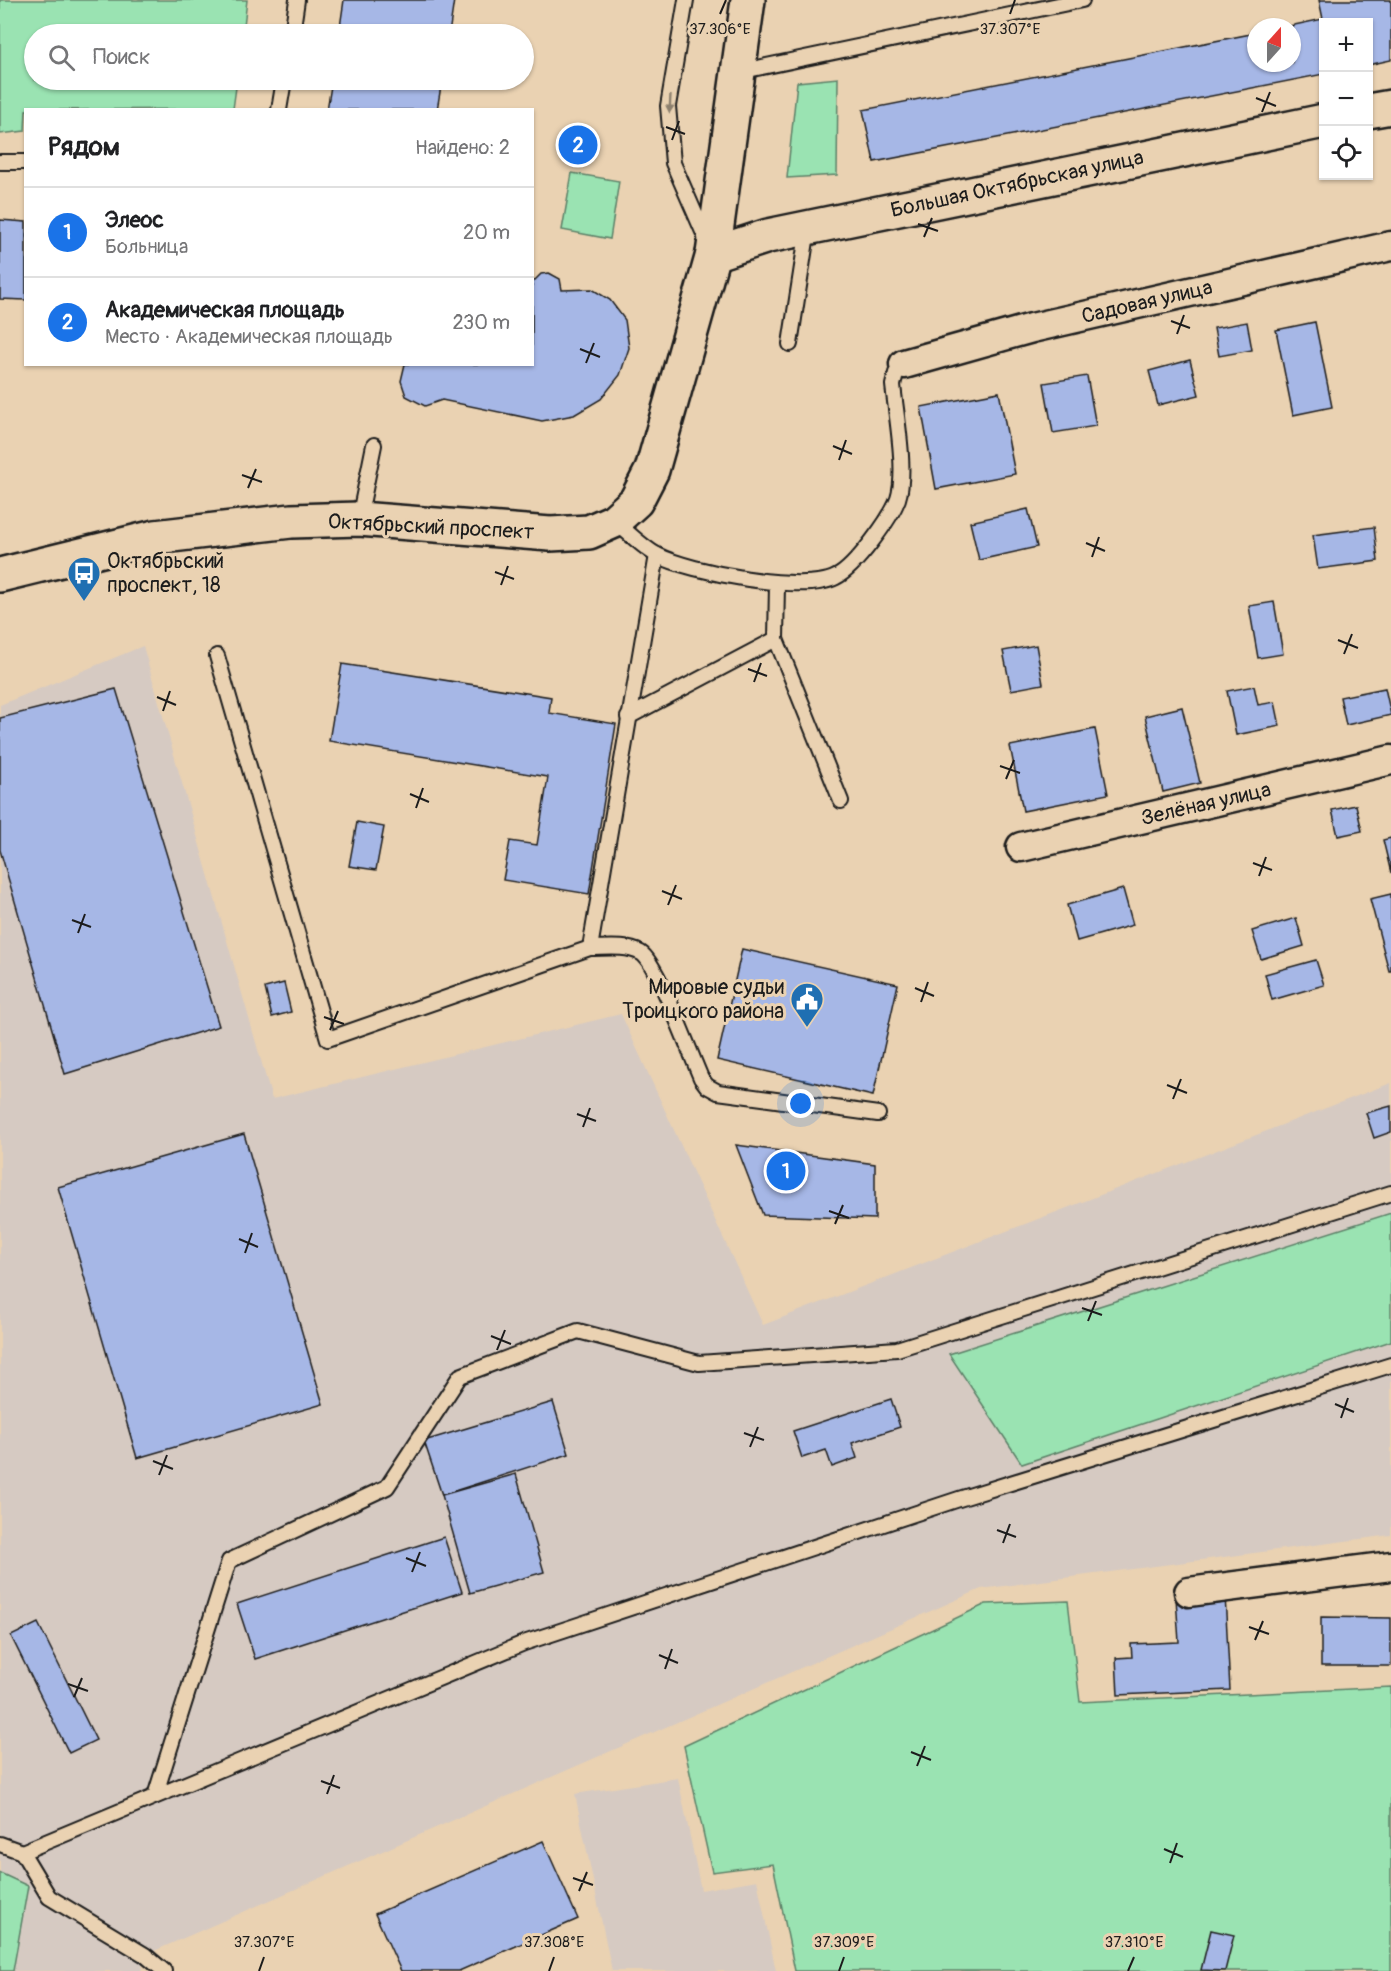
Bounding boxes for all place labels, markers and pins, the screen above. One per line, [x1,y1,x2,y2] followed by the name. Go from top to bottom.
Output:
[558,122,598,168] pin: 2
[107,548,224,599] place label: Октябрьский проспект, 18
[66,555,102,602] bus stop icon: Октябрьский проспект, 18
[622,974,784,1025] place label: Мировые судьи Троицкого района
[789,981,825,1028] public building icon: Мировые судьи Троицкого района
[766,1148,806,1194] pin: 1

